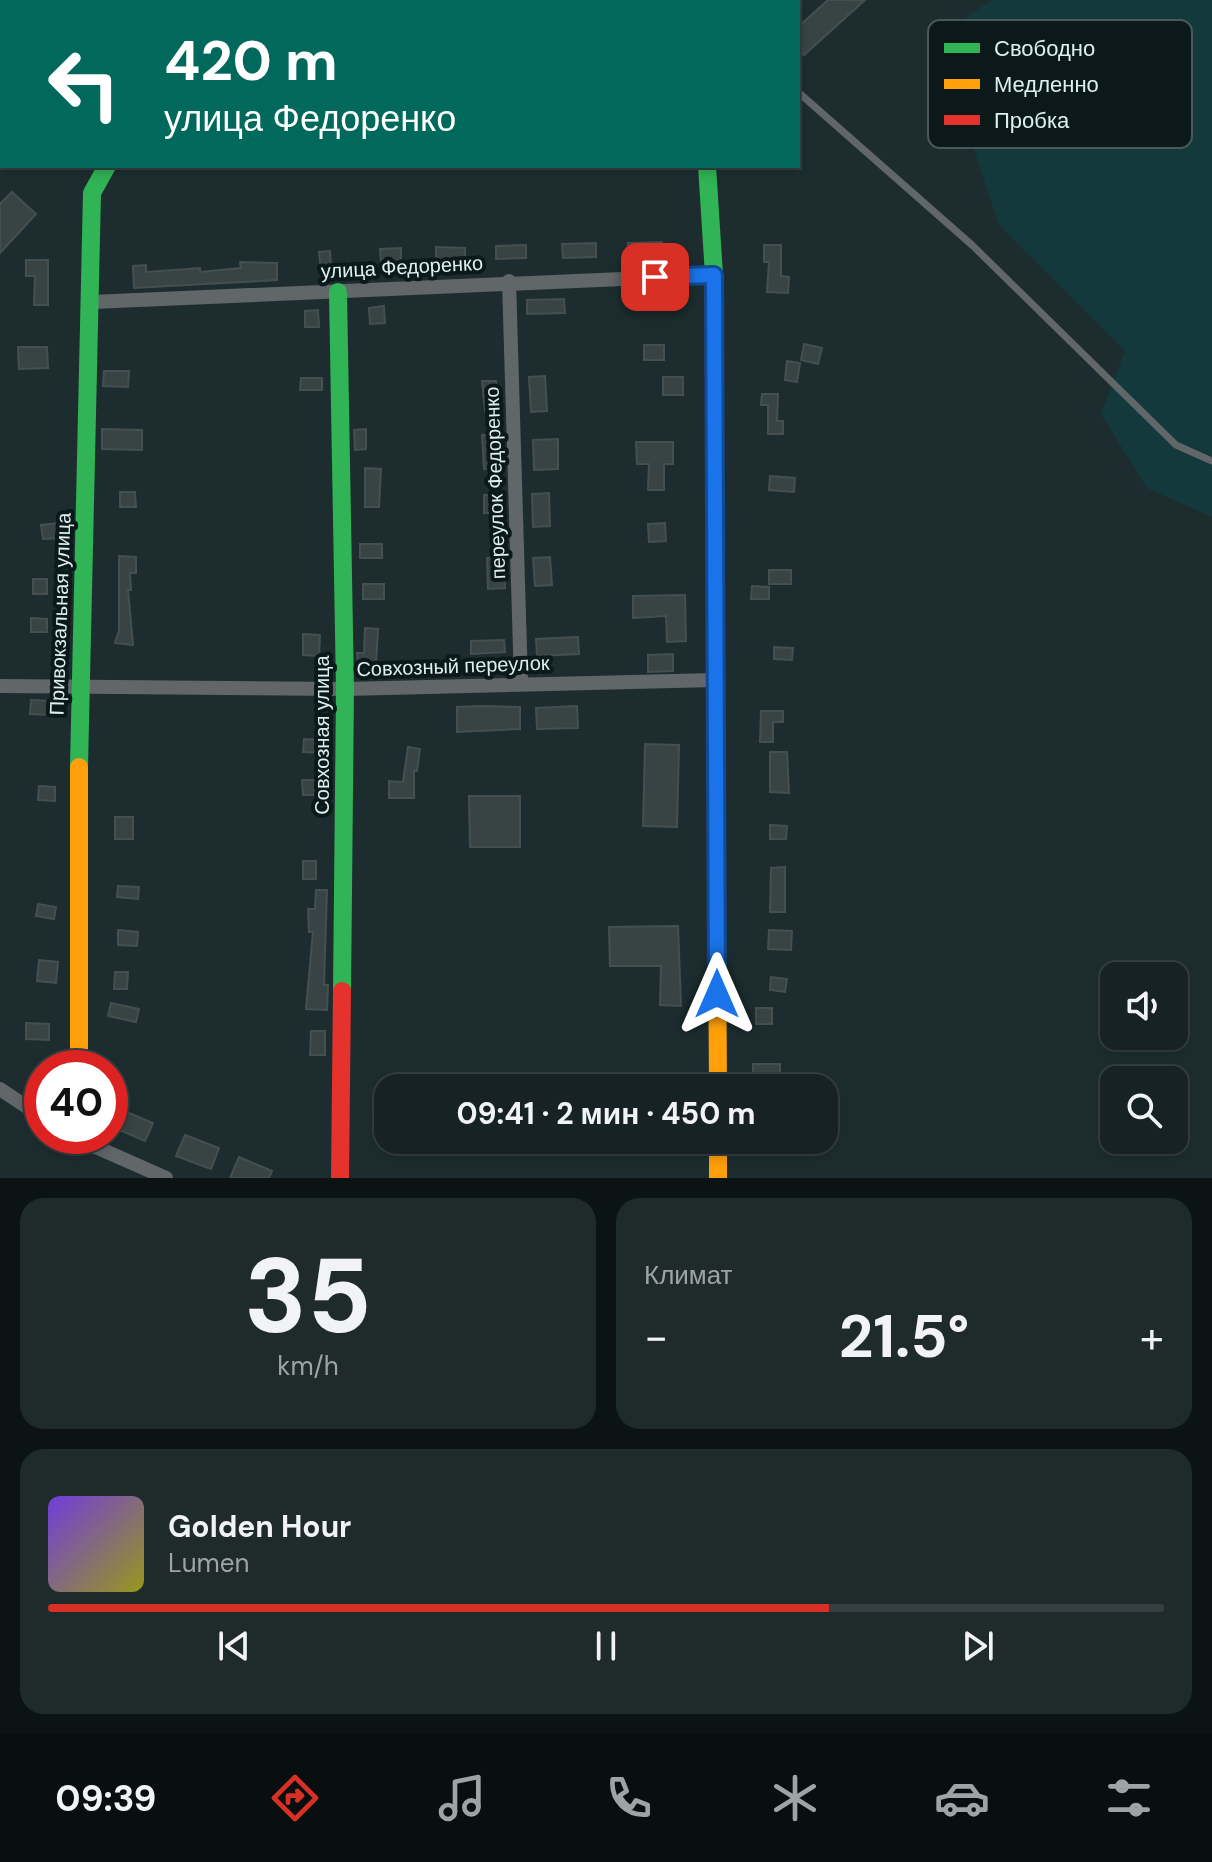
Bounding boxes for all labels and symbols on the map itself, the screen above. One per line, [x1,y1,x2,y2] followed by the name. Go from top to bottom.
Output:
[928,20,1192,148] legend
[994,34,1095,63] text: Свободно
[994,70,1099,99] text: Медленно
[994,106,1070,135] text: Пробка
[621,243,689,311] pin
[320,250,484,284] street label: улица Федоренко
[479,386,511,580] street label: переулок Федоренко
[43,511,77,716] street label: Привокзальная улица
[356,650,550,682] street label: Совхозный переулок
[309,654,335,815] street label: Совхозная улица
[675,952,759,1036] position arrow
[24,1050,128,1154] speed limit sign: 40

